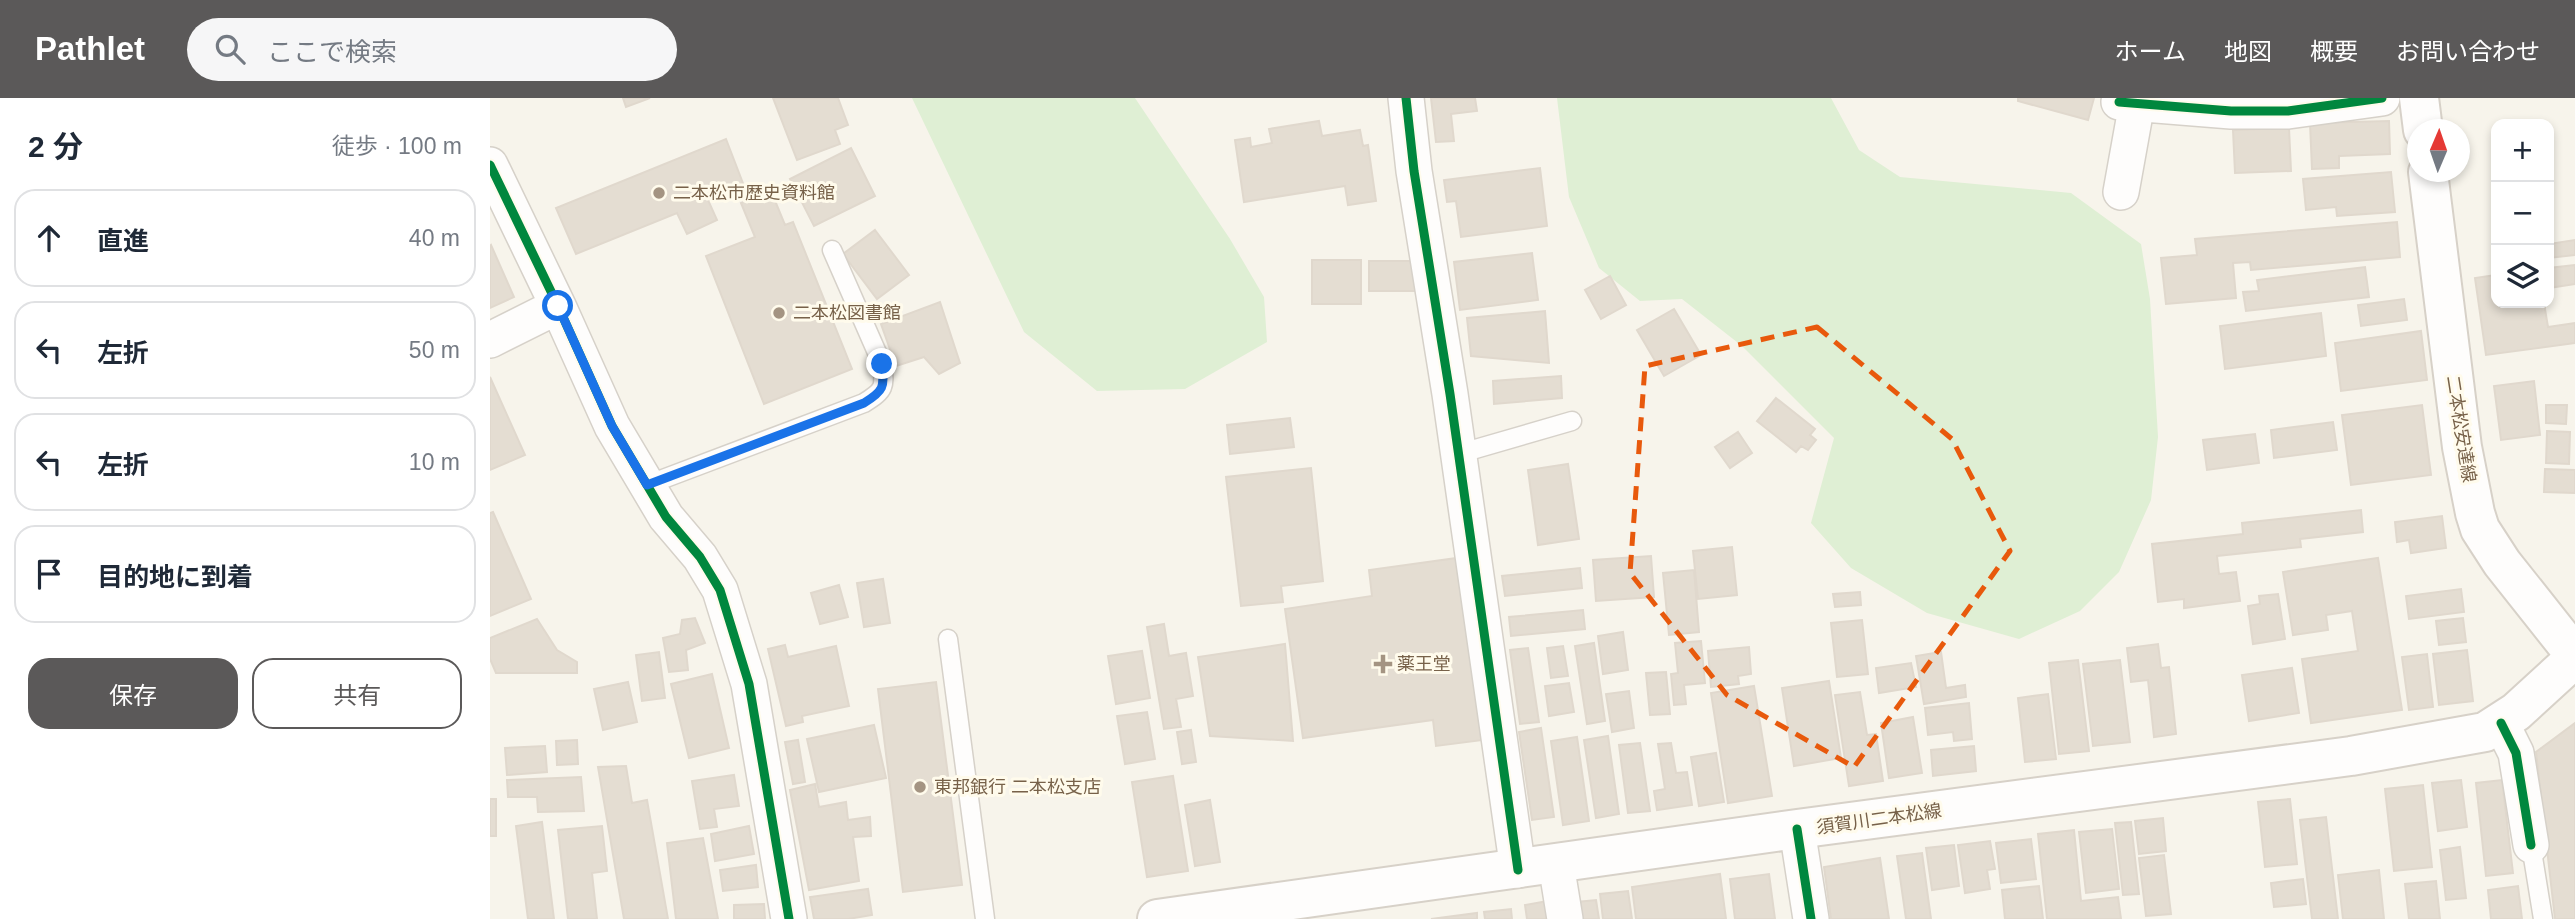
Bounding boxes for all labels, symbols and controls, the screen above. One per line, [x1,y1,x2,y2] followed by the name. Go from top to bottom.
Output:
[187,18,677,81] search box
[35,30,145,67] text: Pathlet
[211,30,249,68] icon: search
[267,37,397,67] text: ここで検索
[2115,38,2186,65] text: ホーム
[2224,38,2272,65] text: 地図
[2310,38,2358,65] text: 概要
[2396,38,2540,65] text: お問い合わせ
[2407,119,2470,182] north arrow
[2491,119,2554,308] map controls
[2491,119,2554,182] button: +
[28,130,83,163] text: 2 分
[332,133,462,159] text: 徒歩 · 100 m
[2491,182,2554,245] button: −
[673,183,835,203] place label: 二本松市歴史資料館
[651,185,667,201] marker: 二本松市歴史資料館
[30,219,68,257] icon: ahead
[409,225,460,251] text: 40 m
[97,226,149,256] text: 直進
[2491,245,2554,308] button: layers
[542,290,573,321] route start
[793,303,901,323] place label: 二本松図書館
[771,305,787,321] marker: 二本松図書館
[30,331,68,369] icon: left
[409,337,460,363] text: 50 m
[97,338,149,368] text: 左折
[866,348,897,379] route end
[2443,374,2479,484] street label: 二本松安達線
[30,443,68,481] icon: left
[409,449,460,475] text: 10 m
[97,450,149,480] text: 左折
[30,555,68,593] icon: arrive
[97,562,253,592] text: 目的地に到着
[1397,654,1451,674] place label: 薬王堂
[1375,656,1391,672] marker: 薬王堂
[28,658,238,729] button: 保存
[252,658,462,729] button: 共有
[934,777,1101,797] place label: 東邦銀行 二本松支店
[912,779,928,795] marker: 東邦銀行 二本松支店
[1815,800,1943,838] street label: 須賀川二本松線

